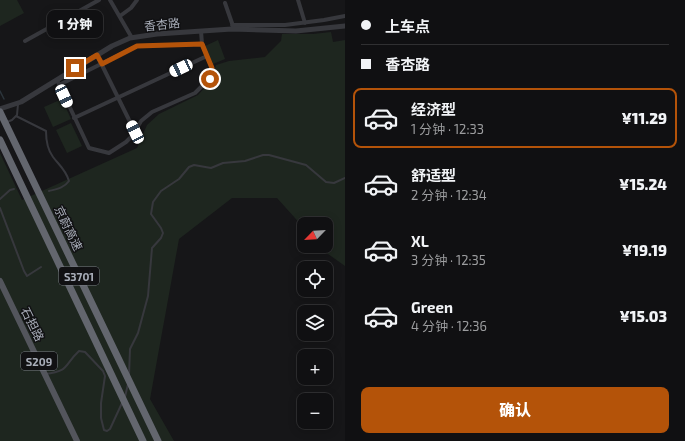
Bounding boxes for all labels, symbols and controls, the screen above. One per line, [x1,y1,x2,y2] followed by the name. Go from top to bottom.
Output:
[47,10,103,38] callout: 1 分钟
[143,15,181,33] street label: 香杏路
[58,16,92,32] text: 1 分钟
[385,17,430,35] text: 上车点
[385,55,430,73] text: 香杏路
[168,57,194,79] car
[66,59,84,77] route end
[201,70,219,88] route start
[53,83,75,109] car
[363,100,399,136] icon: car
[411,100,456,118] text: 经济型
[621,109,667,127] text: ¥11.29
[124,119,146,145] car
[411,121,484,137] text: 1 分钟 · 12:33
[363,166,399,202] icon: car
[411,166,456,184] text: 舒适型
[619,175,667,193] text: ¥15.24
[411,187,487,203] text: 2 分钟 · 12:34
[52,203,86,253] street label: 京蔚高速
[297,217,333,253] north arrow
[297,217,333,429] map controls
[363,232,399,268] icon: car
[411,232,429,250] text: XL
[622,241,667,259] text: ¥19.19
[411,252,486,268] text: 3 分钟 · 12:35
[297,261,333,297] button: locate
[59,267,99,285] road number: S3701
[363,298,399,334] icon: car
[411,298,453,316] text: Green
[19,305,47,343] street label: 石担路
[297,305,333,341] button: layers
[619,307,667,325] text: ¥15.03
[411,318,487,334] text: 4 分钟 · 12:36
[297,349,333,385] button: +
[21,352,57,370] road number: S209
[361,387,669,433] button: 确认
[297,393,333,429] button: −

